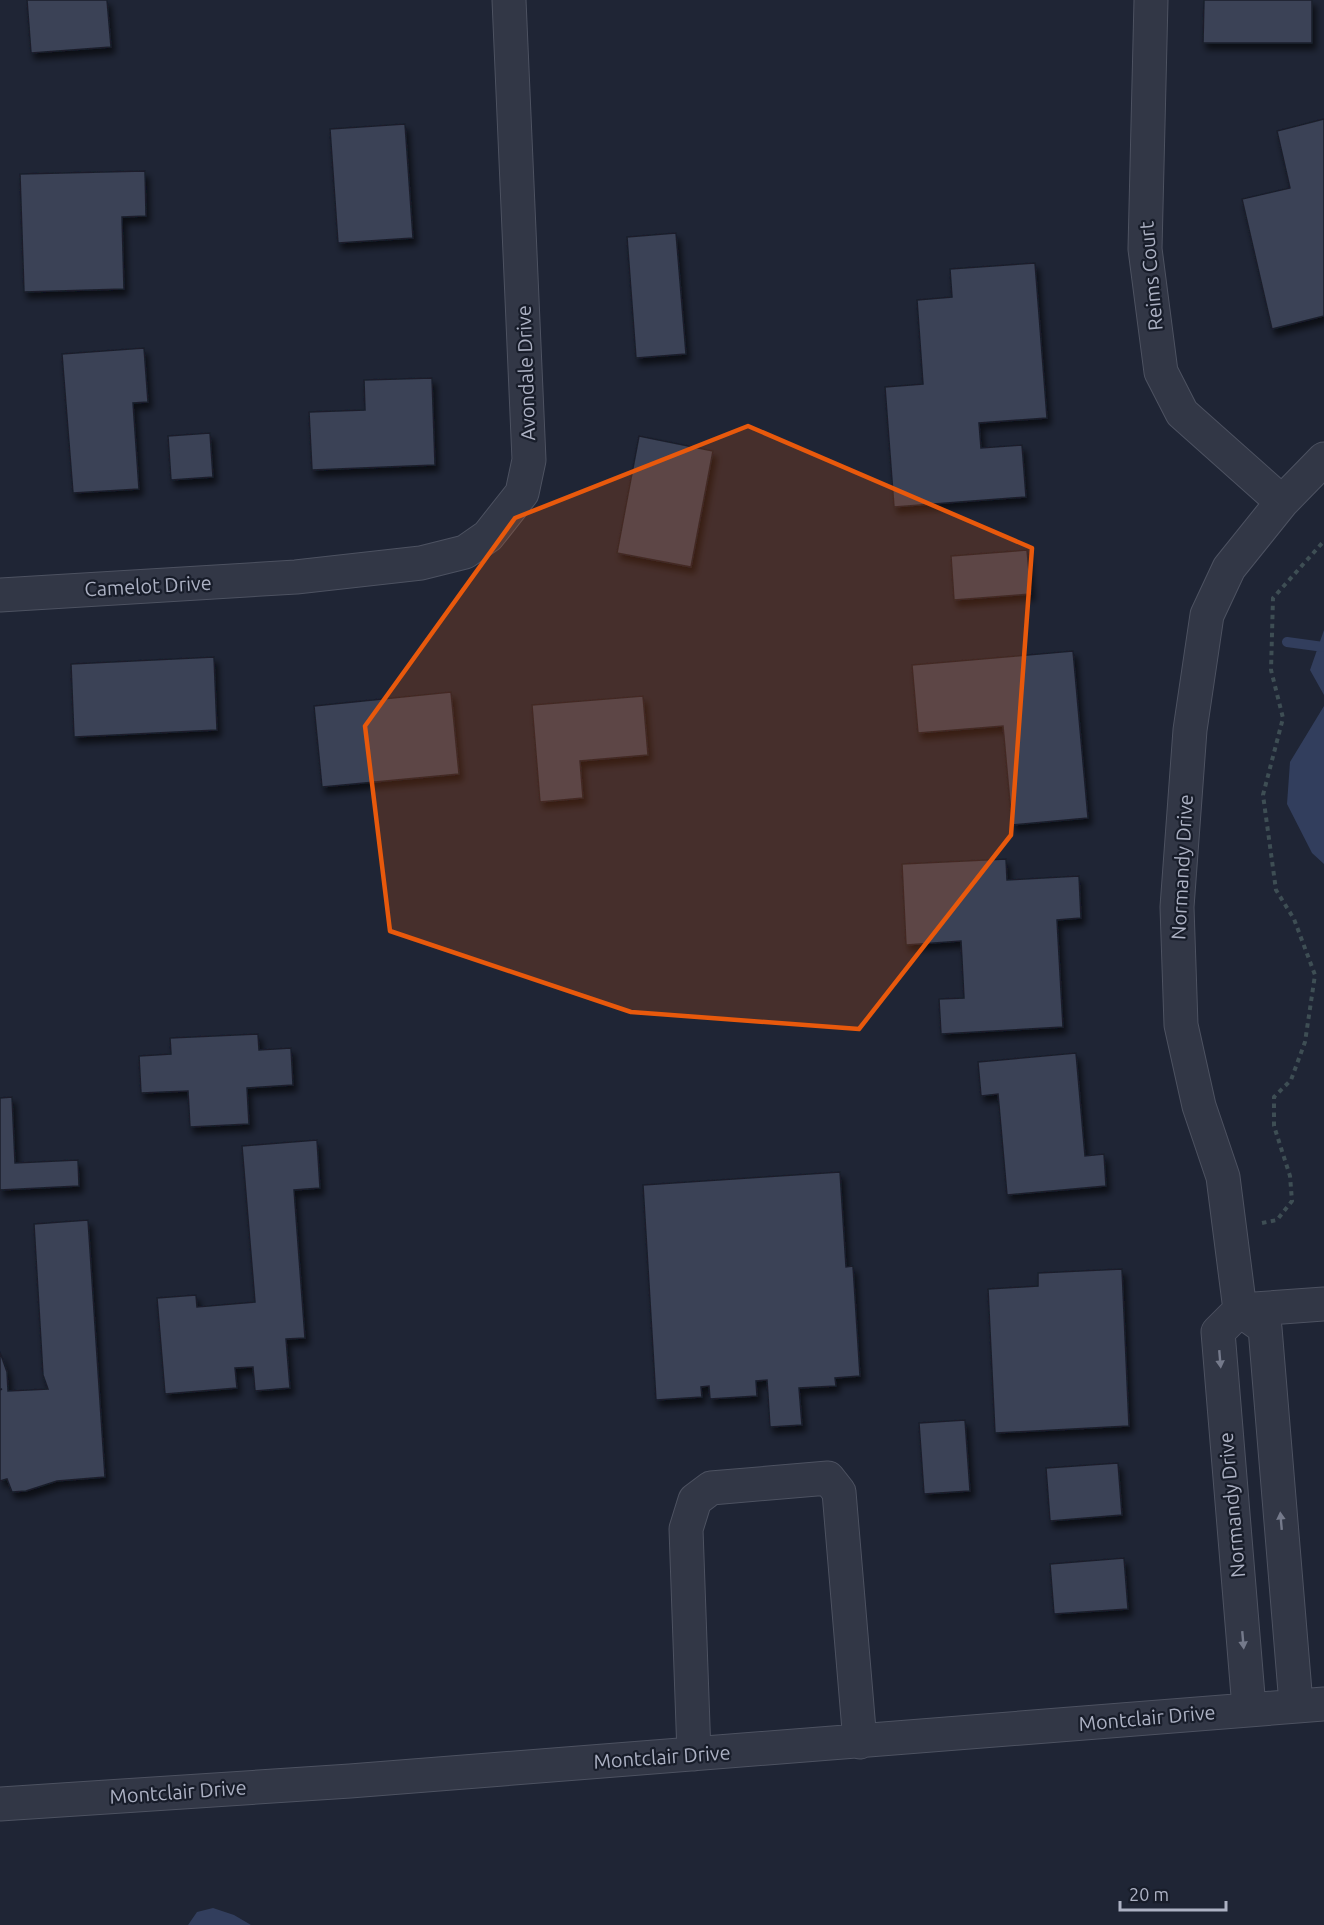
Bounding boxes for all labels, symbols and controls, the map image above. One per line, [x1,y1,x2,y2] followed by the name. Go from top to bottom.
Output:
[1134,220,1167,332] street label: Reims Court
[512,305,539,441] street label: Avondale Drive
[84,571,212,600] street label: Camelot Drive
[1166,794,1197,940] street label: Normandy Drive
[1215,1350,1225,1369] one-way arrow
[1214,1431,1249,1579] street label: Normandy Drive
[1276,1511,1285,1530] one-way arrow
[1238,1630,1248,1649] one-way arrow
[1077,1700,1216,1735] street label: Montclair Drive
[593,1740,731,1773] street label: Montclair Drive
[109,1775,247,1808] street label: Montclair Drive
[1120,1874,1226,1912] scale bar
[1129,1884,1169,1904] text: 20 m

